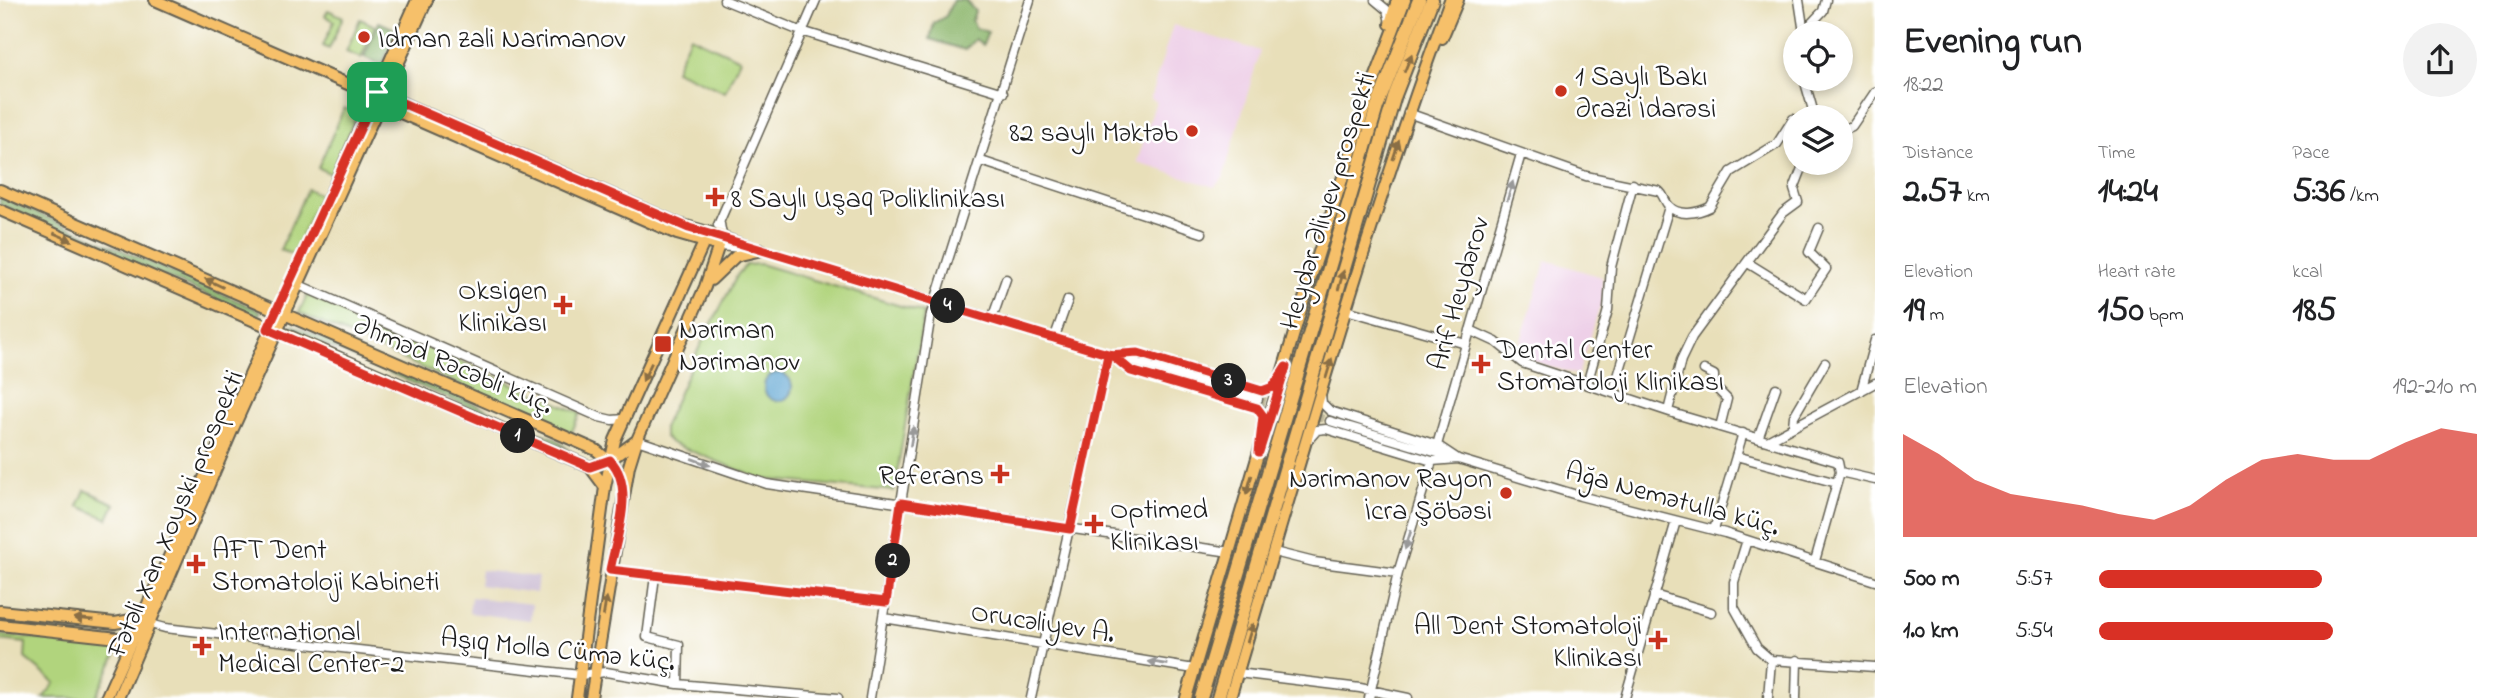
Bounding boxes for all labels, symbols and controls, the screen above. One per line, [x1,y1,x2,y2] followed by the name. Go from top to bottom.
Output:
[1903,15,2082,71] text: Evening run
[378,20,626,61] place label: Idman zali Narimanov
[1783,21,1853,175] map controls
[1783,21,1853,91] button: locate
[2403,23,2477,97] button: share
[356,29,372,45] marker: Idman zali Narimanov
[1402,52,1413,73] one-way arrow
[1575,58,1716,131] place label: 1 Saylı Bakı Ərazi İdarəsi
[347,62,407,122] pin
[1271,67,1388,335] street label: Heydər Əliyev prospekti
[1903,69,1944,102] text: 18:22
[358,73,396,111] icon: arrive
[1553,83,1569,99] marker: 1 Saylı Bakı Ərazi İdarəsi
[1783,105,1853,175] button: layers
[1009,114,1178,155] place label: 82 saylı Məktəb
[1184,123,1200,139] marker: 82 saylı Məktəb
[1392,140,1402,161] one-way arrow
[1903,140,1973,167] text: Distance
[2098,140,2135,167] text: Time
[2292,140,2329,167] text: Pace
[1903,167,1962,218] text: 2.57
[2098,167,2158,218] text: 14:24
[2292,167,2345,218] text: 5:36
[731,180,1005,221] place label: 8 Saylı Uşaq Poliklinikası
[1505,180,1516,201] one-way arrow
[1962,183,1990,210] text: km
[2345,183,2379,210] text: /km
[705,187,725,207] marker: 8 Saylı Uşaq Poliklinikası
[1419,212,1502,376] street label: Arif Heydərov
[52,232,73,243] one-way arrow
[1903,259,1973,286] text: Elevation
[2098,259,2176,286] text: Heart rate
[2292,259,2323,286] text: kcal
[1336,269,1346,290] one-way arrow
[458,272,547,345] place label: Oksigen Klinikası
[204,277,224,289] one-way arrow
[1903,286,1925,337] text: 19
[2098,286,2144,337] text: 150
[2292,286,2337,337] text: 185
[930,288,965,324] pin: 4
[944,292,951,319] text: 4
[553,295,573,315] marker: Oksigen Klinikası
[1925,302,1944,329] text: m
[2144,302,2184,329] text: bpm
[346,306,559,427] street label: Əhməd Rəcəbli küç.
[679,311,800,384] place label: Nəriman Nərimanov
[1496,331,1724,404] place label: Dental Center Stomatoloji Klinikası
[653,334,673,354] marker: Nəriman Nərimanov
[1471,354,1491,374] marker: Dental Center Stomatoloji Klinikası
[1324,357,1334,378] one-way arrow
[641,362,652,382] one-way arrow
[98,364,256,665] street label: Fətəli Xan Xoyski prospekti
[1212,364,1246,398] pin: 3
[1225,367,1232,394] text: 3
[1903,371,1988,404] text: Elevation
[2392,371,2477,404] text: 192–210 m
[500,418,536,453] pin: 1
[514,422,521,449] text: 1
[907,425,918,447] one-way arrow
[1560,452,1784,549] street label: Ağa Nemətulla küç.
[691,457,712,468] one-way arrow
[879,457,984,498] place label: Referans
[1289,460,1492,533] place label: Nərimanov Rayon İcra Şöbəsi
[990,464,1010,484] marker: Referans
[1244,474,1254,495] one-way arrow
[1498,485,1514,501] marker: Nərimanov Rayon İcra Şöbəsi
[1110,491,1208,564] place label: Optimed Klinikası
[1084,514,1104,534] marker: Optimed Klinikası
[1403,530,1413,551] one-way arrow
[212,531,440,604] place label: AFT Dent Stomatoloji Kabineti
[876,544,910,578] pin: 2
[888,547,897,574] text: 2
[186,554,206,574] marker: AFT Dent Stomatoloji Kabineti
[1903,563,1960,596] text: 500 m
[2015,563,2053,596] text: 5:57
[968,593,1117,656] street label: Orucəliyev A.
[600,595,611,617] one-way arrow
[1414,607,1642,680] place label: All Dent Stomatoloji Klinikası
[218,613,404,686] place label: International Medical Center-2
[73,614,95,625] one-way arrow
[1903,615,1959,648] text: 1.0 km
[2015,615,2053,648] text: 5:54
[438,619,677,684] street label: Aşıq Molla Cümə küç.
[1245,622,1255,643] one-way arrow
[1648,630,1668,650] marker: All Dent Stomatoloji Klinikası
[192,636,212,656] marker: International Medical Center-2
[1147,657,1169,668] one-way arrow

